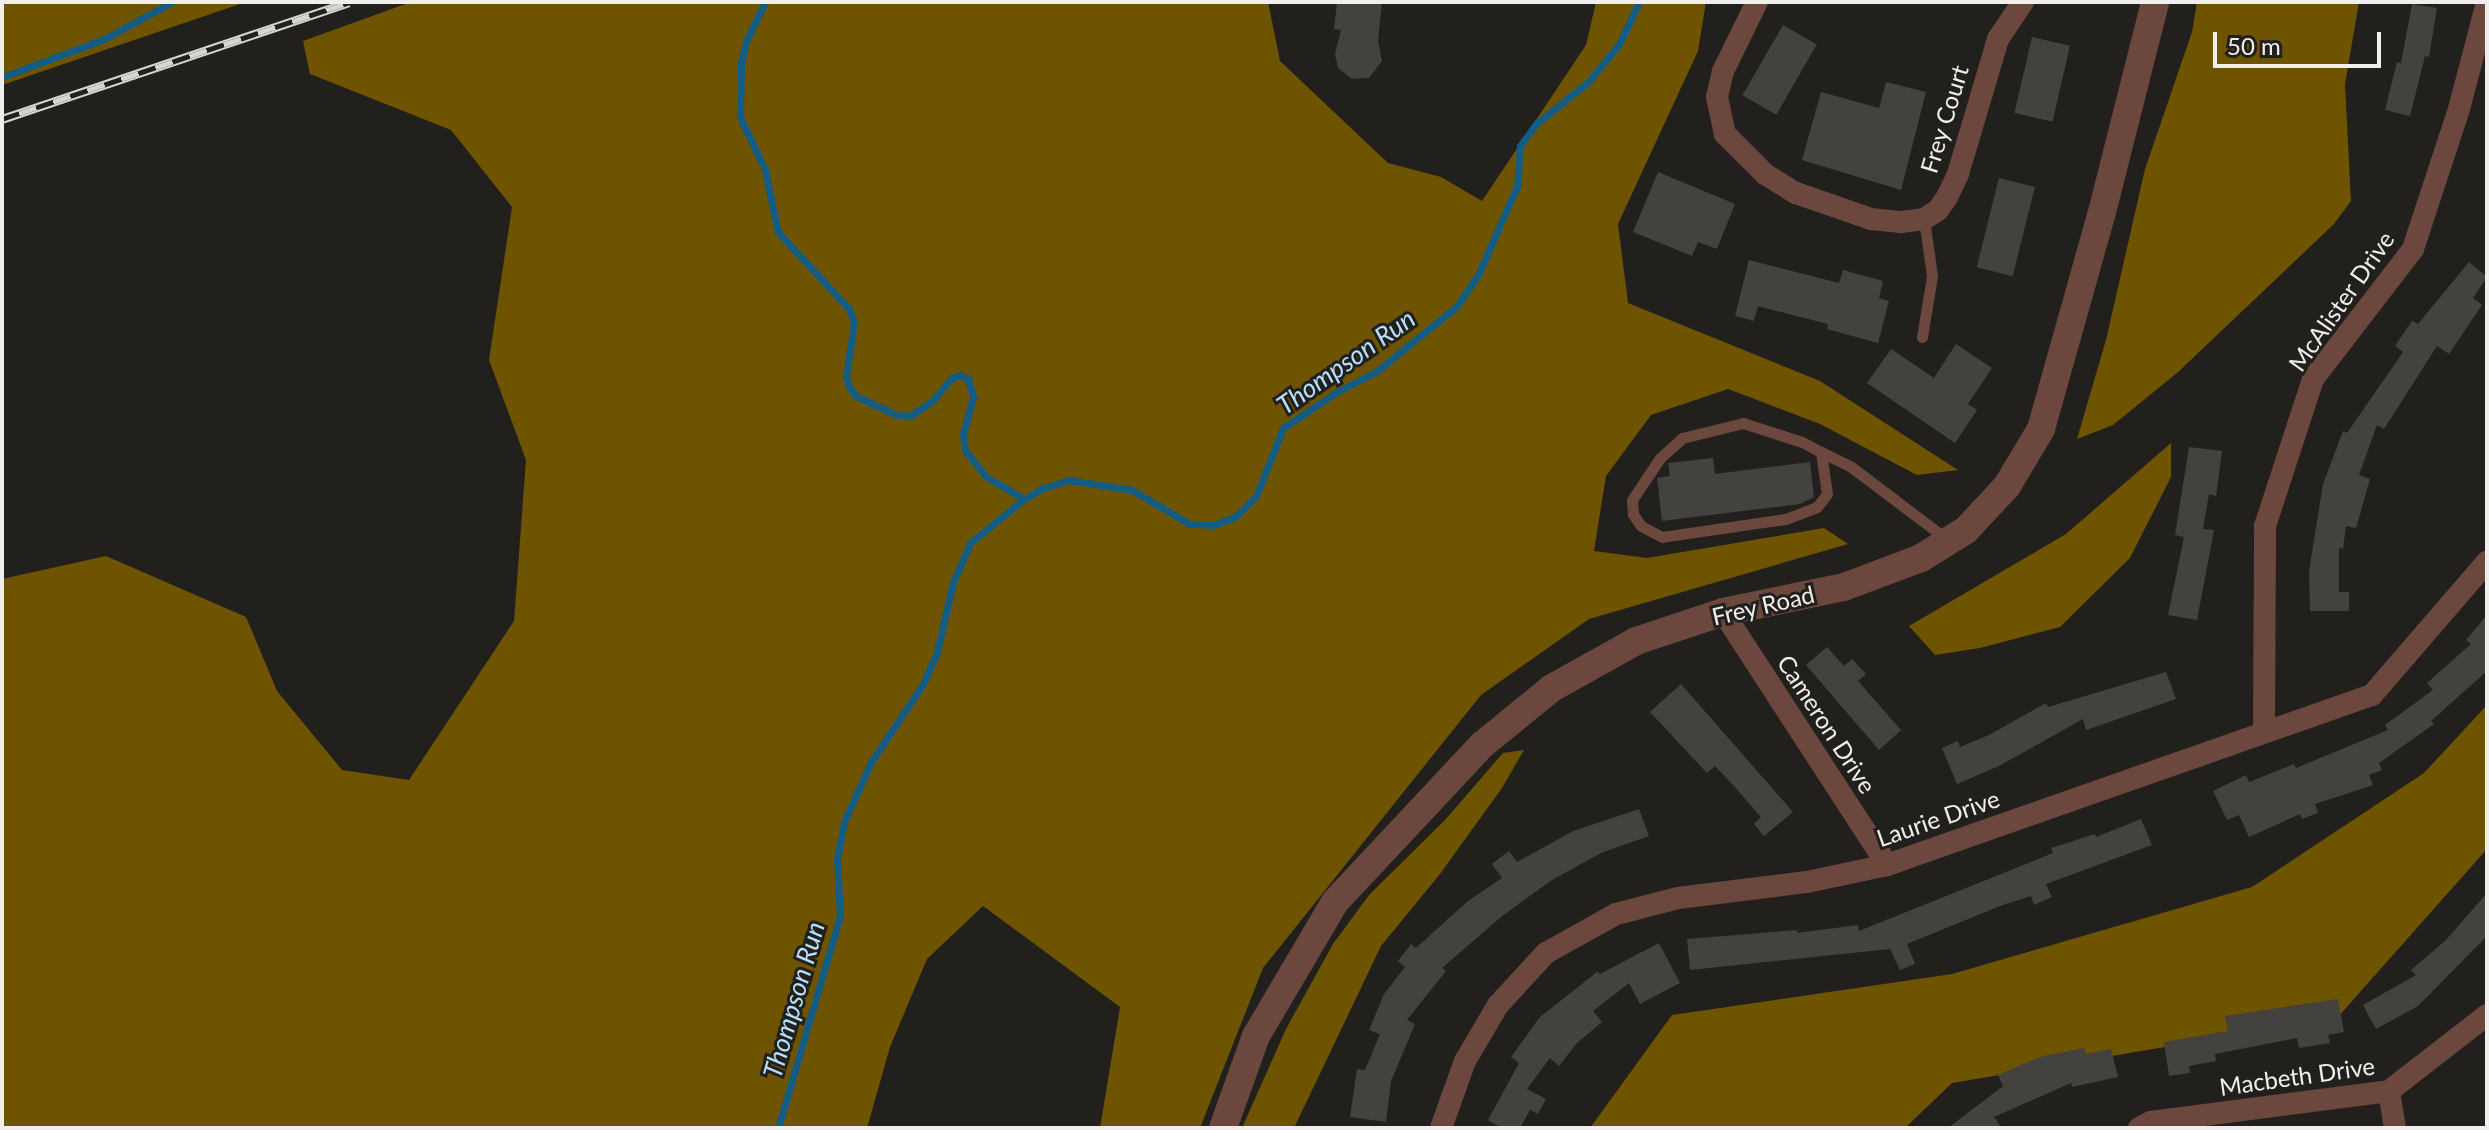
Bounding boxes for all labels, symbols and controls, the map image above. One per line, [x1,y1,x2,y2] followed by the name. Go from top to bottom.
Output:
[2217,16,2385,66] scale bar
[2227,31,2281,60] text: 50 m
[1914,61,1974,177] street label: Frey Court
[2282,225,2400,377] street label: McAlister Drive
[1271,303,1421,421] water label: Thompson Run
[1709,579,1817,631] street label: Frey Road
[1772,649,1882,799] street label: Cameron Drive
[1873,784,2003,852] street label: Laurie Drive
[757,918,831,1082] water label: Thompson Run
[2217,1051,2377,1101] street label: Macbeth Drive

